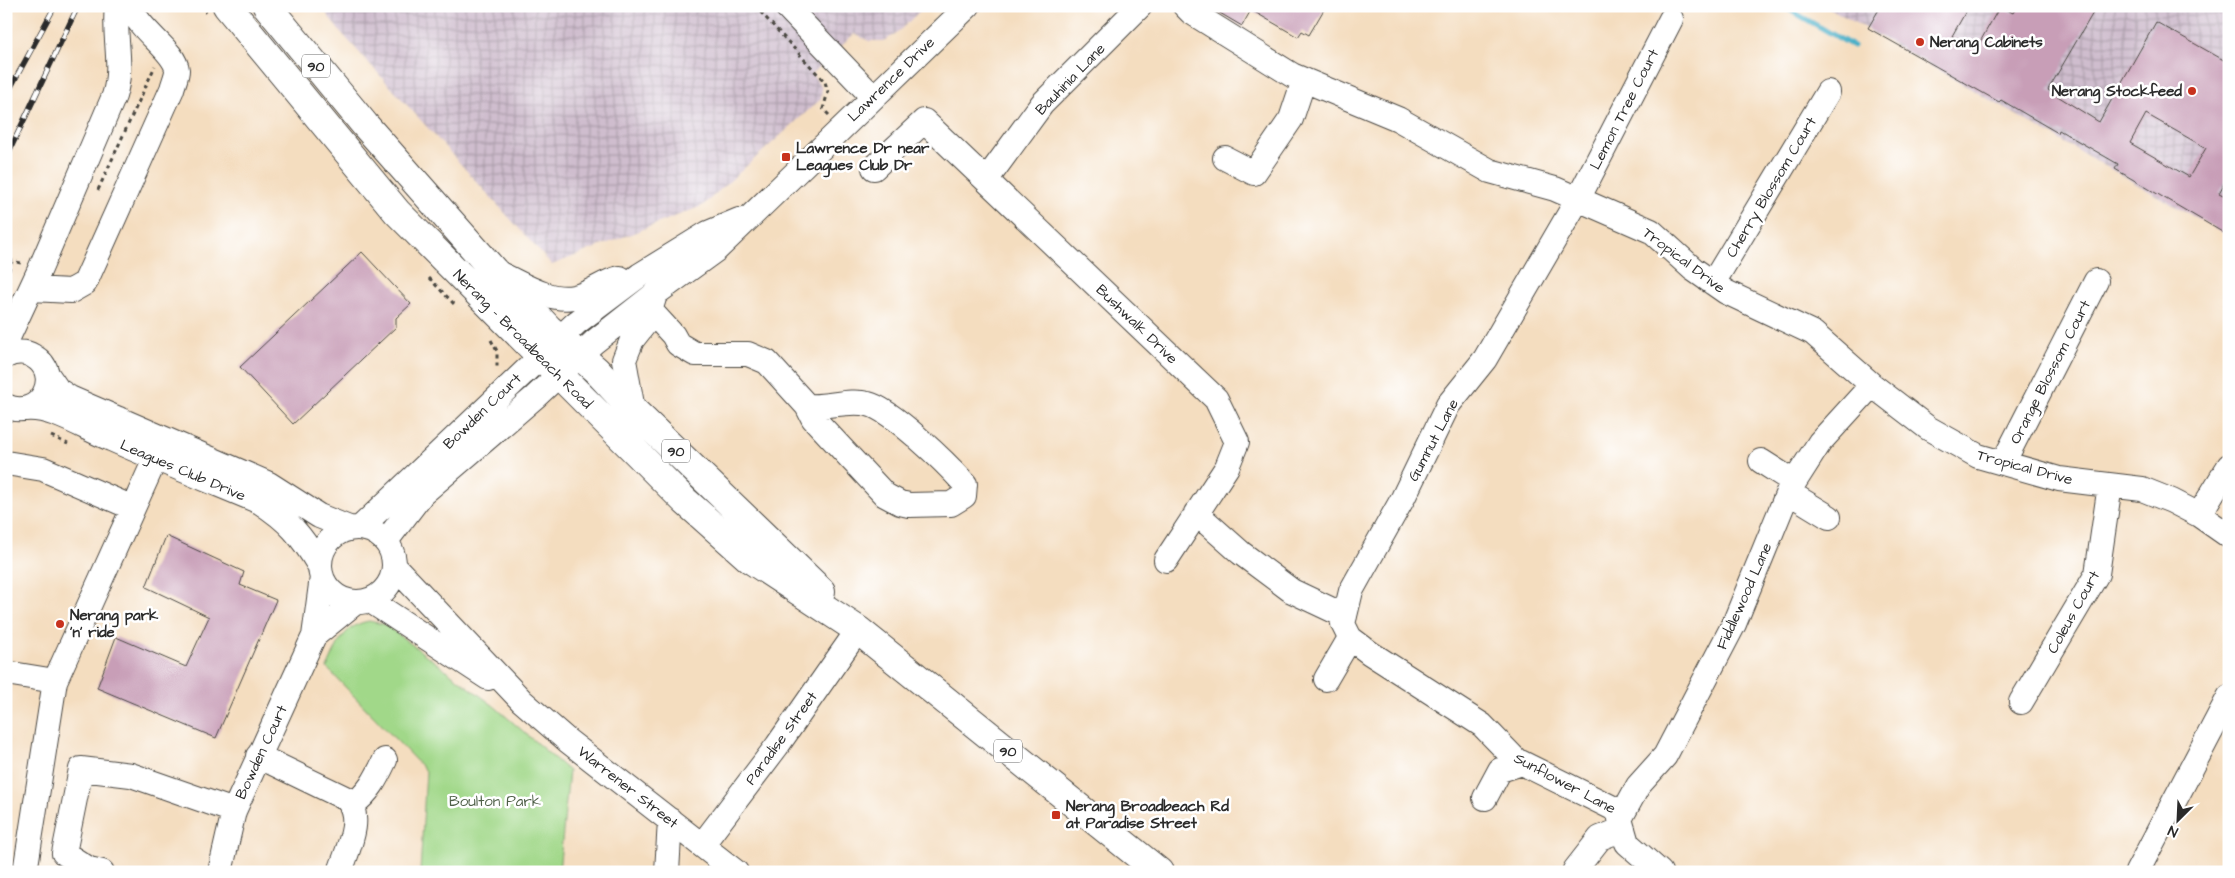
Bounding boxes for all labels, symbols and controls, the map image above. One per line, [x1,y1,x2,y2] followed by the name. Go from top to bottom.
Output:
[843,32,940,126] street label: Lawrence Drive
[1930,32,2043,55] place label: Nerang Cabinets
[1914,36,1926,48] marker: Nerang Cabinets
[1031,39,1110,120] street label: Bauhinia Lane
[1585,45,1664,173] street label: Lemon Tree Court
[302,54,330,78] road number: 90
[2052,81,2182,104] place label: Nerang Stockfeed
[2186,85,2198,97] marker: Nerang Stockfeed
[1721,113,1823,262] street label: Cherry Blossom Court
[796,138,930,178] place label: Lawrence Dr near Leagues Club Dr
[780,151,792,163] marker: Lawrence Dr near Leagues Club Dr
[1638,222,1729,298] street label: Tropical Drive
[447,265,597,415] street label: Nerang - Broadbeach Road
[1091,280,1182,369] street label: Bushwalk Drive
[2005,297,2097,448] street label: Orange Blossom Court
[439,369,526,454] street label: Bowden Court
[1403,395,1464,485] street label: Gumnut Lane
[116,435,249,507] street label: Leagues Club Drive
[662,440,690,462] road number: 90
[1975,445,2075,490] street label: Tropical Drive
[1712,539,1777,653] street label: Fiddlewood Lane
[2042,567,2105,657] street label: Coleus Court
[69,605,159,643] place label: Nerang park 'n' ride
[54,618,66,630] marker: Nerang park 'n' ride
[740,687,823,789] street label: Paradise Street
[230,702,292,803] street label: Bowden Court
[994,739,1022,762] road number: 90
[573,741,682,833] street label: Warrener Street
[1510,748,1619,819] street label: Sunflower Lane
[449,791,541,812] park label: Boulton Park
[1065,796,1229,834] place label: Nerang Broadbeach Rd at Paradise Street
[2152,796,2202,846] north arrow
[1050,809,1062,821] marker: Nerang Broadbeach Rd at Paradise Street
[2165,820,2181,842] text: N

